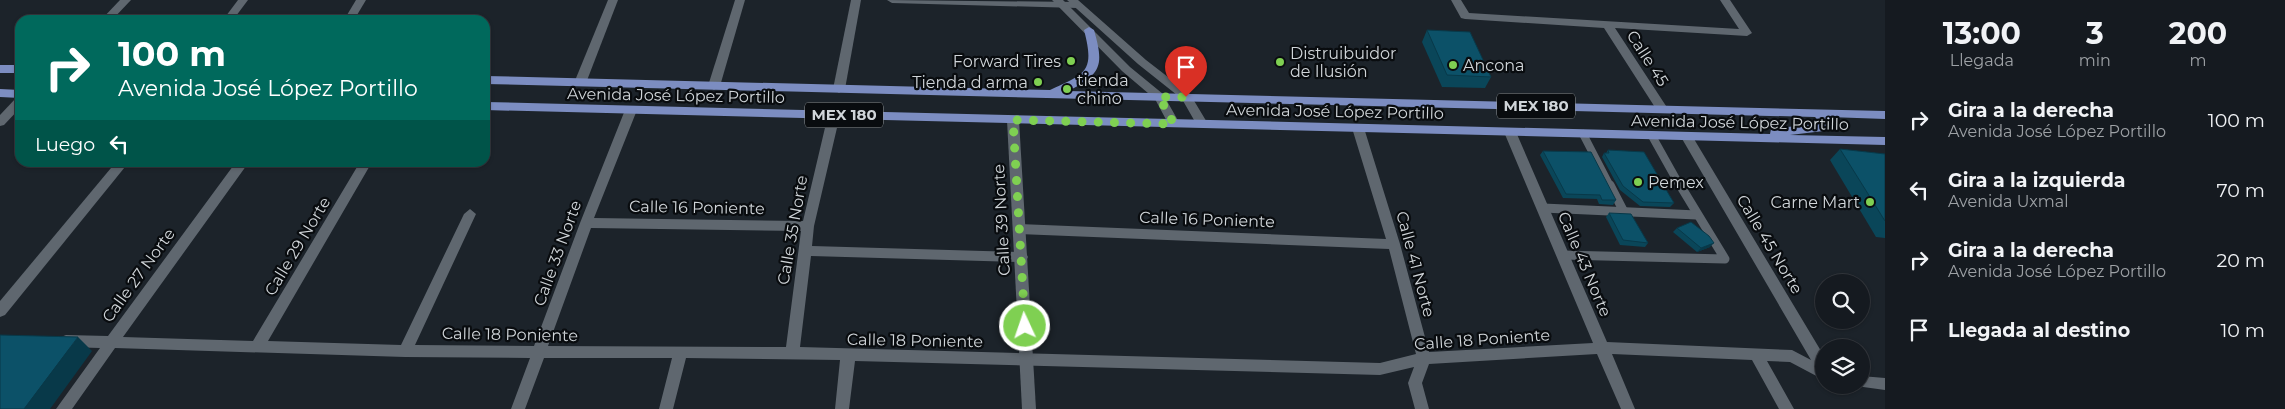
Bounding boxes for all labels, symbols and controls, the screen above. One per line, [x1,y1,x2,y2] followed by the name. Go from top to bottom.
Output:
[1943,15,2021,52] text: 13:00
[2086,15,2104,52] text: 3
[2169,15,2227,52] text: 200
[1623,27,1673,90] street label: Calle 45
[118,32,226,75] text: 100 m
[35,35,100,100] icon: right
[1290,44,1397,81] place label: Distruibuidor de Ilusión
[1165,46,1207,97] pin
[1950,51,2014,70] text: Llegada
[2079,51,2111,70] text: min
[2189,51,2206,70] text: m
[953,52,1061,71] place label: Forward Tires
[1172,53,1200,81] icon: arrive
[1065,55,1077,67] marker: Forward Tires
[1274,56,1286,68] marker: Distruibuidor de Ilusión
[1463,56,1524,75] place label: Ancona
[1447,59,1459,71] marker: Ancona
[1077,71,1129,108] place label: tienda chino
[912,73,1028,92] place label: Tienda d arma
[118,75,418,102] text: Avenida José López Portillo
[1032,76,1044,88] marker: Tienda d arma
[1061,83,1073,95] marker: tienda chino
[567,84,785,107] street label: Avenida José López Portillo
[1497,94,1575,118] road number: MEX 180
[1948,99,2114,122] text: Gira a la derecha
[1226,100,1444,123] street label: Avenida José López Portillo
[805,102,883,128] road number: MEX 180
[1905,106,1933,134] icon: right
[2208,109,2265,132] text: 100 m
[1631,111,1849,134] street label: Avenida José López Portillo
[1948,122,2166,141] text: Avenida José López Portillo
[105,130,133,158] icon: left
[35,133,95,156] text: Luego
[989,164,1014,276] street label: Calle 39 Norte
[1948,169,2126,192] text: Gira a la izquierda
[1648,173,1704,192] place label: Pemex
[774,174,811,286] street label: Calle 35 Norte
[1632,176,1644,188] marker: Pemex
[1905,176,1933,204] icon: left
[2216,179,2265,202] text: 70 m
[1732,191,1807,297] street label: Calle 45 Norte
[1948,192,2069,211] text: Avenida Uxmal
[261,193,334,299] street label: Calle 29 Norte
[1771,193,1861,212] place label: Carne Mart
[1864,196,1876,208] marker: Carne Mart
[629,197,765,218] street label: Calle 16 Poniente
[530,198,585,308] street label: Calle 33 Norte
[1139,208,1275,231] street label: Calle 16 Poniente
[1392,209,1439,319] street label: Calle 41 Norte
[1554,209,1615,320] street label: Calle 43 Norte
[98,225,179,326] street label: Calle 27 Norte
[1948,239,2114,262] text: Gira a la derecha
[1905,246,1933,274] icon: right
[2217,249,2265,272] text: 20 m
[1948,262,2166,281] text: Avenida José López Portillo
[1815,274,1870,394] map controls
[1815,274,1870,329] button: search
[998,299,1050,351] position arrow
[1905,316,1933,344] icon: arrive
[1948,319,2130,342] text: Llegada al destino
[2220,319,2265,342] text: 10 m
[442,324,578,345] street label: Calle 18 Poniente
[1413,325,1551,354] street label: Calle 18 Poniente
[847,330,983,351] street label: Calle 18 Poniente
[1815,339,1870,394] button: layers

